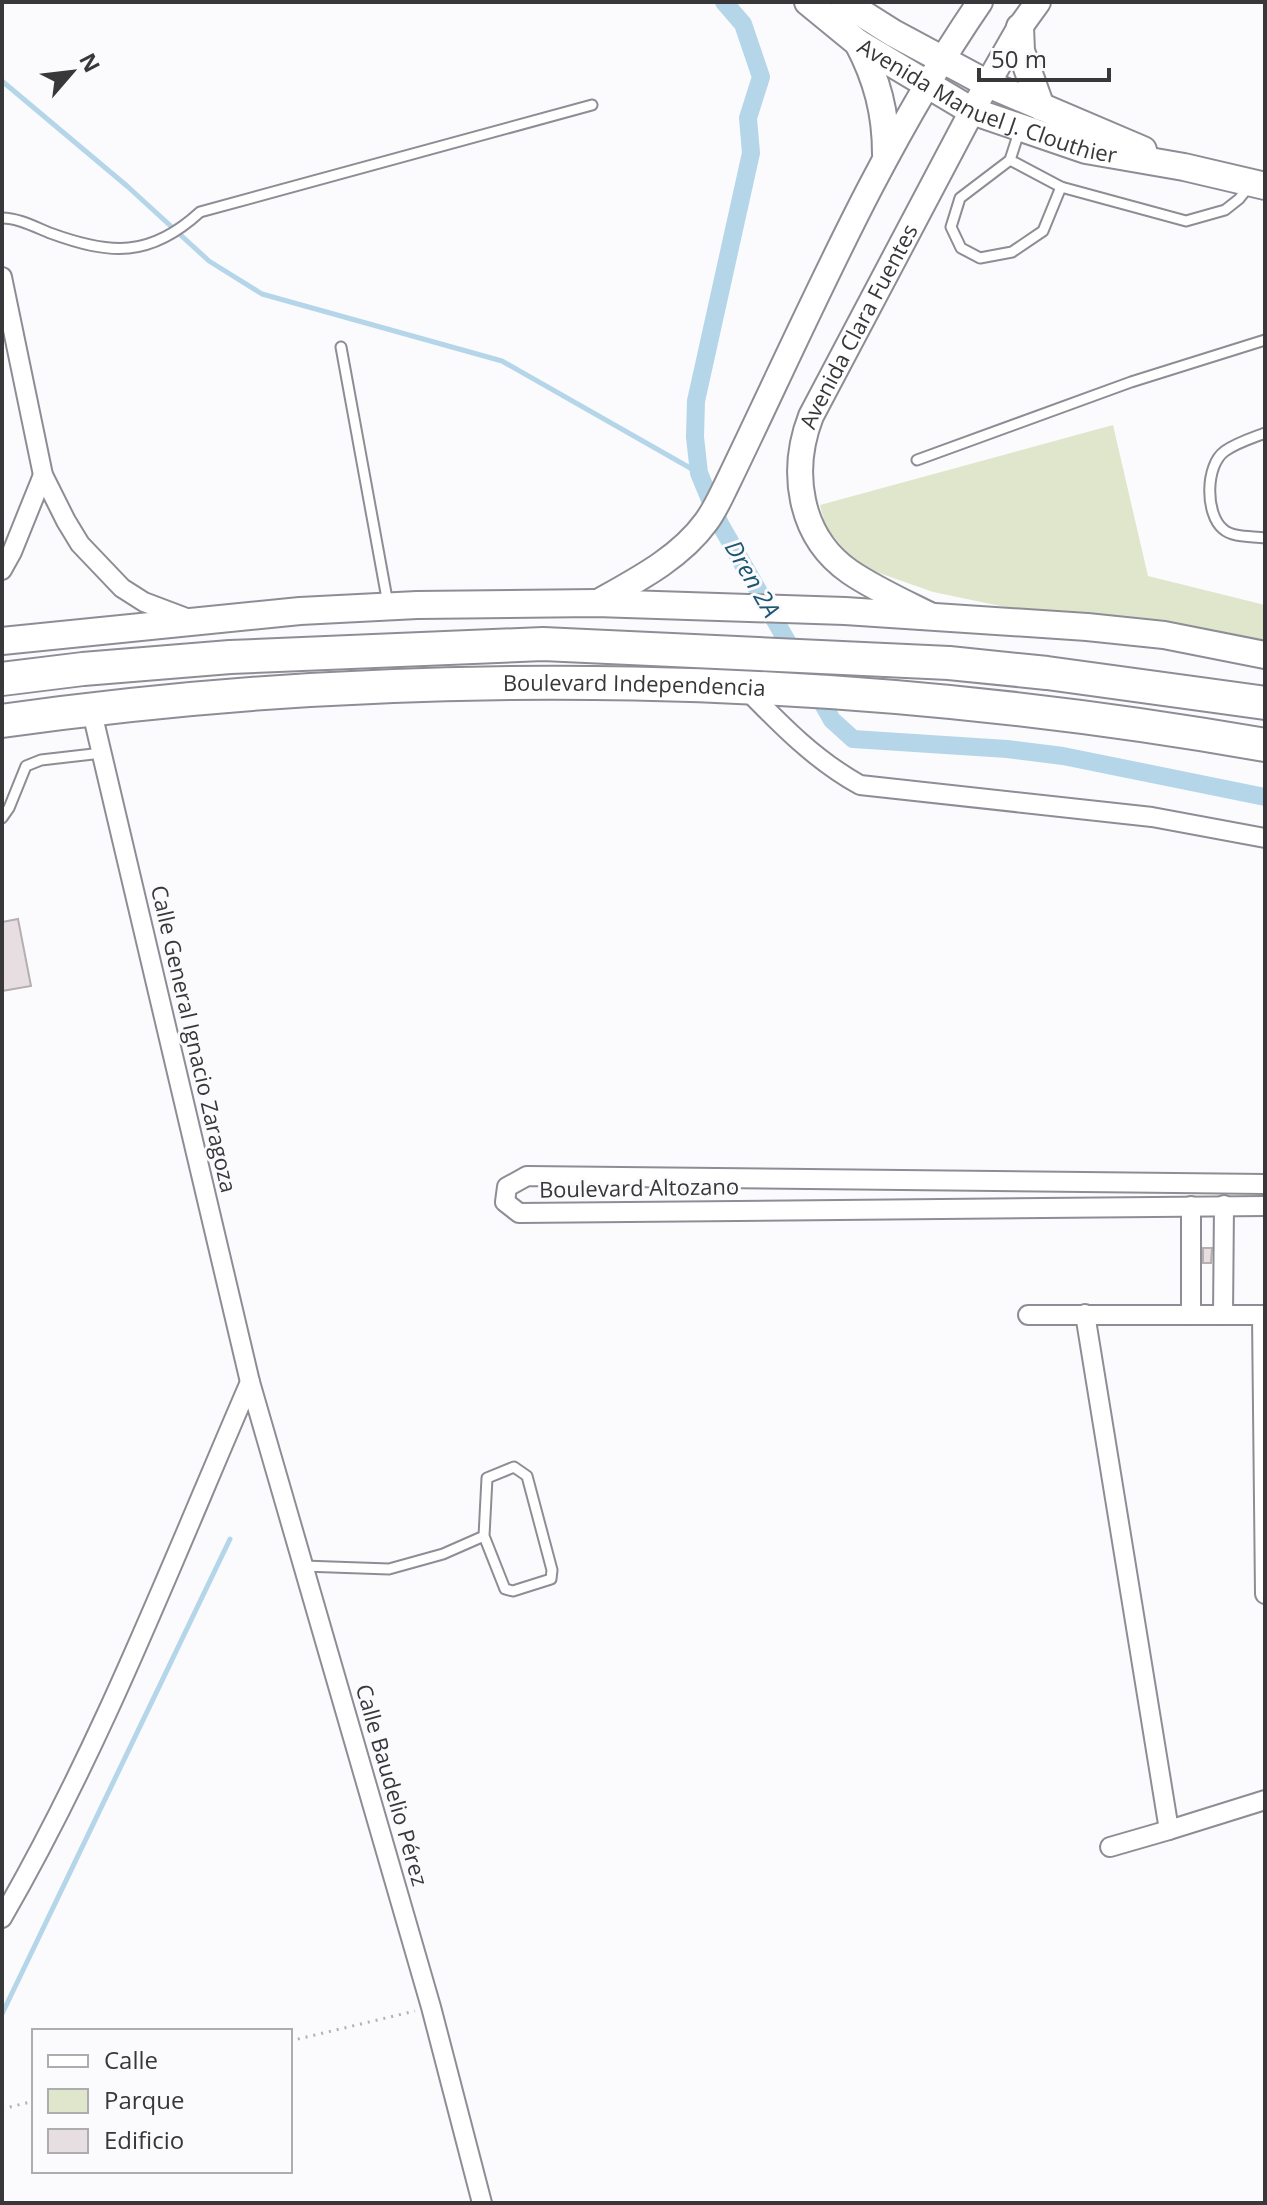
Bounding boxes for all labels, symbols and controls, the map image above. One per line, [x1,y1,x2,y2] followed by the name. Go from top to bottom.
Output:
[853,30,1120,169] street label: Avenida Manuel J. Clouthier
[32,32,112,112] north arrow
[979,32,1109,82] scale bar
[991,42,1047,75] text: 50 m
[73,47,108,77] text: N
[792,218,924,433] street label: Avenida Clara Fuentes
[718,534,789,623] water label: Dren 2A
[503,667,766,702] street label: Boulevard Independencia
[145,882,245,1195] street label: Calle General Ignacio Zaragoza
[539,1170,739,1204] street label: Boulevard Altozano
[350,1680,436,1889] street label: Calle Baudelio Pérez
[32,2029,292,2173] legend
[104,2043,158,2076] text: Calle
[104,2083,184,2116] text: Parque
[104,2123,184,2156] text: Edificio

